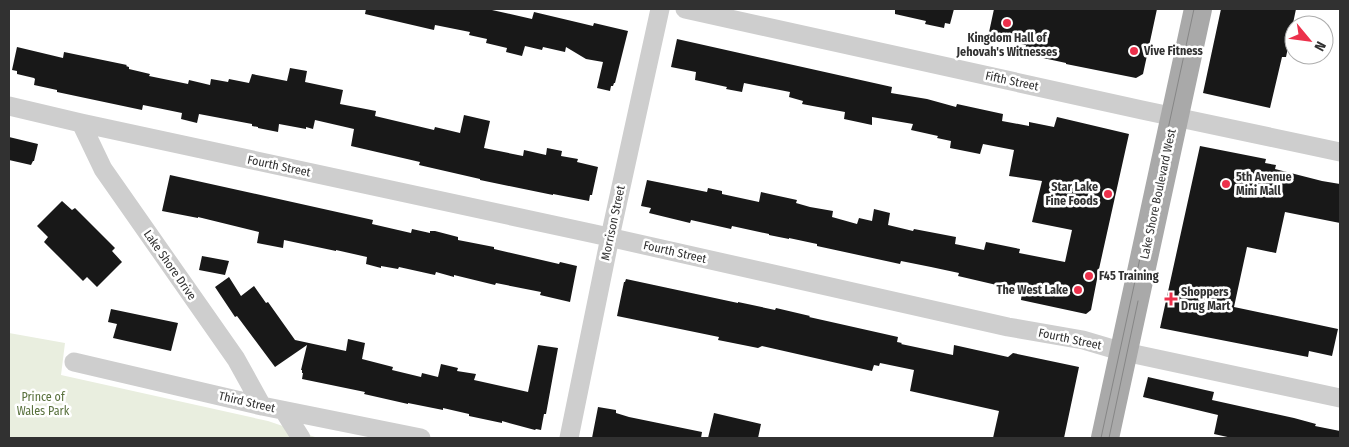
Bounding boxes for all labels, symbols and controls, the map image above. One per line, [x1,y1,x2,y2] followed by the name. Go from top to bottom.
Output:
[1284,15,1334,65] north arrow
[1001,17,1013,29] marker: Kingdom Hall of Jehovah's Witnesses
[956,31,1058,59] place label: Kingdom Hall of Jehovah's Witnesses
[1310,38,1329,54] text: N
[1143,44,1203,58] place label: Vive Fitness
[1128,45,1140,57] marker: Vive Fitness
[984,69,1040,93] street label: Fifth Street
[1137,128,1179,260] street label: Lake Shore Boulevard West
[246,152,312,180] street label: Fourth Street
[1236,170,1292,198] place label: 5th Avenue Mini Mall
[1220,178,1232,190] marker: 5th Avenue Mini Mall
[1046,180,1099,208] place label: Star Lake Fine Foods
[598,184,628,262] street label: Morrison Street
[1102,188,1114,200] marker: Star Lake Fine Foods
[141,227,199,303] street label: Lake Shore Drive
[642,238,708,266] street label: Fourth Street
[1099,269,1159,283] place label: F45 Training
[1083,270,1095,282] marker: F45 Training
[997,283,1068,297] place label: The West Lake
[1072,284,1084,296] marker: The West Lake
[1181,285,1231,313] place label: Shoppers Drug Mart
[1165,293,1177,305] marker: Shoppers Drug Mart
[1037,325,1103,353] street label: Fourth Street
[217,389,277,415] street label: Third Street
[17,390,70,418] park label: Prince of Wales Park

